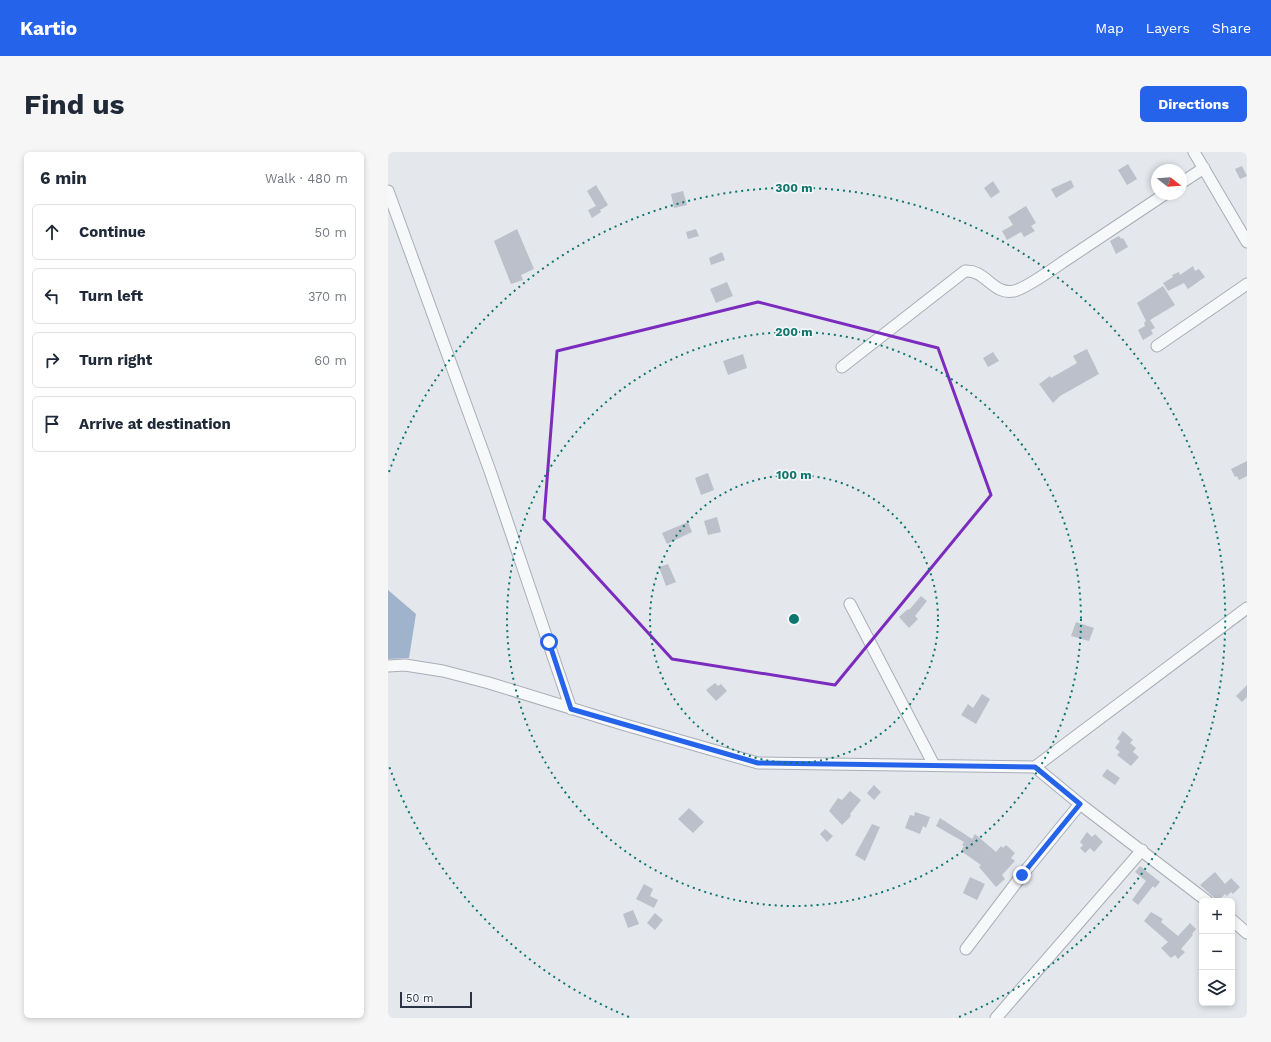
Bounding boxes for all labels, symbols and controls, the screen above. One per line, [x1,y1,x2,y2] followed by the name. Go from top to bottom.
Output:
[20,17,77,40] text: Kartio
[1095,20,1124,36] text: Map
[1146,20,1190,36] text: Layers
[1212,20,1251,36] text: Share
[1140,86,1247,122] button: Directions
[24,88,124,121] text: Find us
[1151,164,1187,200] north arrow
[40,168,87,188] text: 6 min
[265,171,348,186] text: Walk · 480 m
[775,181,813,195] text: 300 m
[41,221,63,243] icon: ahead
[79,223,146,241] text: Continue
[315,225,347,240] text: 50 m
[41,285,63,307] icon: left
[79,287,143,305] text: Turn left
[308,289,347,304] text: 370 m
[775,325,813,339] text: 200 m
[41,349,63,371] icon: right
[79,351,152,369] text: Turn right
[314,353,347,368] text: 60 m
[41,413,63,435] icon: arrive
[79,415,231,433] text: Arrive at destination
[776,468,812,482] text: 100 m
[787,612,801,626] centre of rings
[540,633,558,651] route start
[1013,866,1031,884] route end
[1199,898,1235,1006] map controls
[1199,898,1235,934] button: +
[1199,934,1235,970] button: −
[1199,970,1235,1006] button: layers
[400,990,472,1009] scale bar
[406,992,433,1005] text: 50 m

